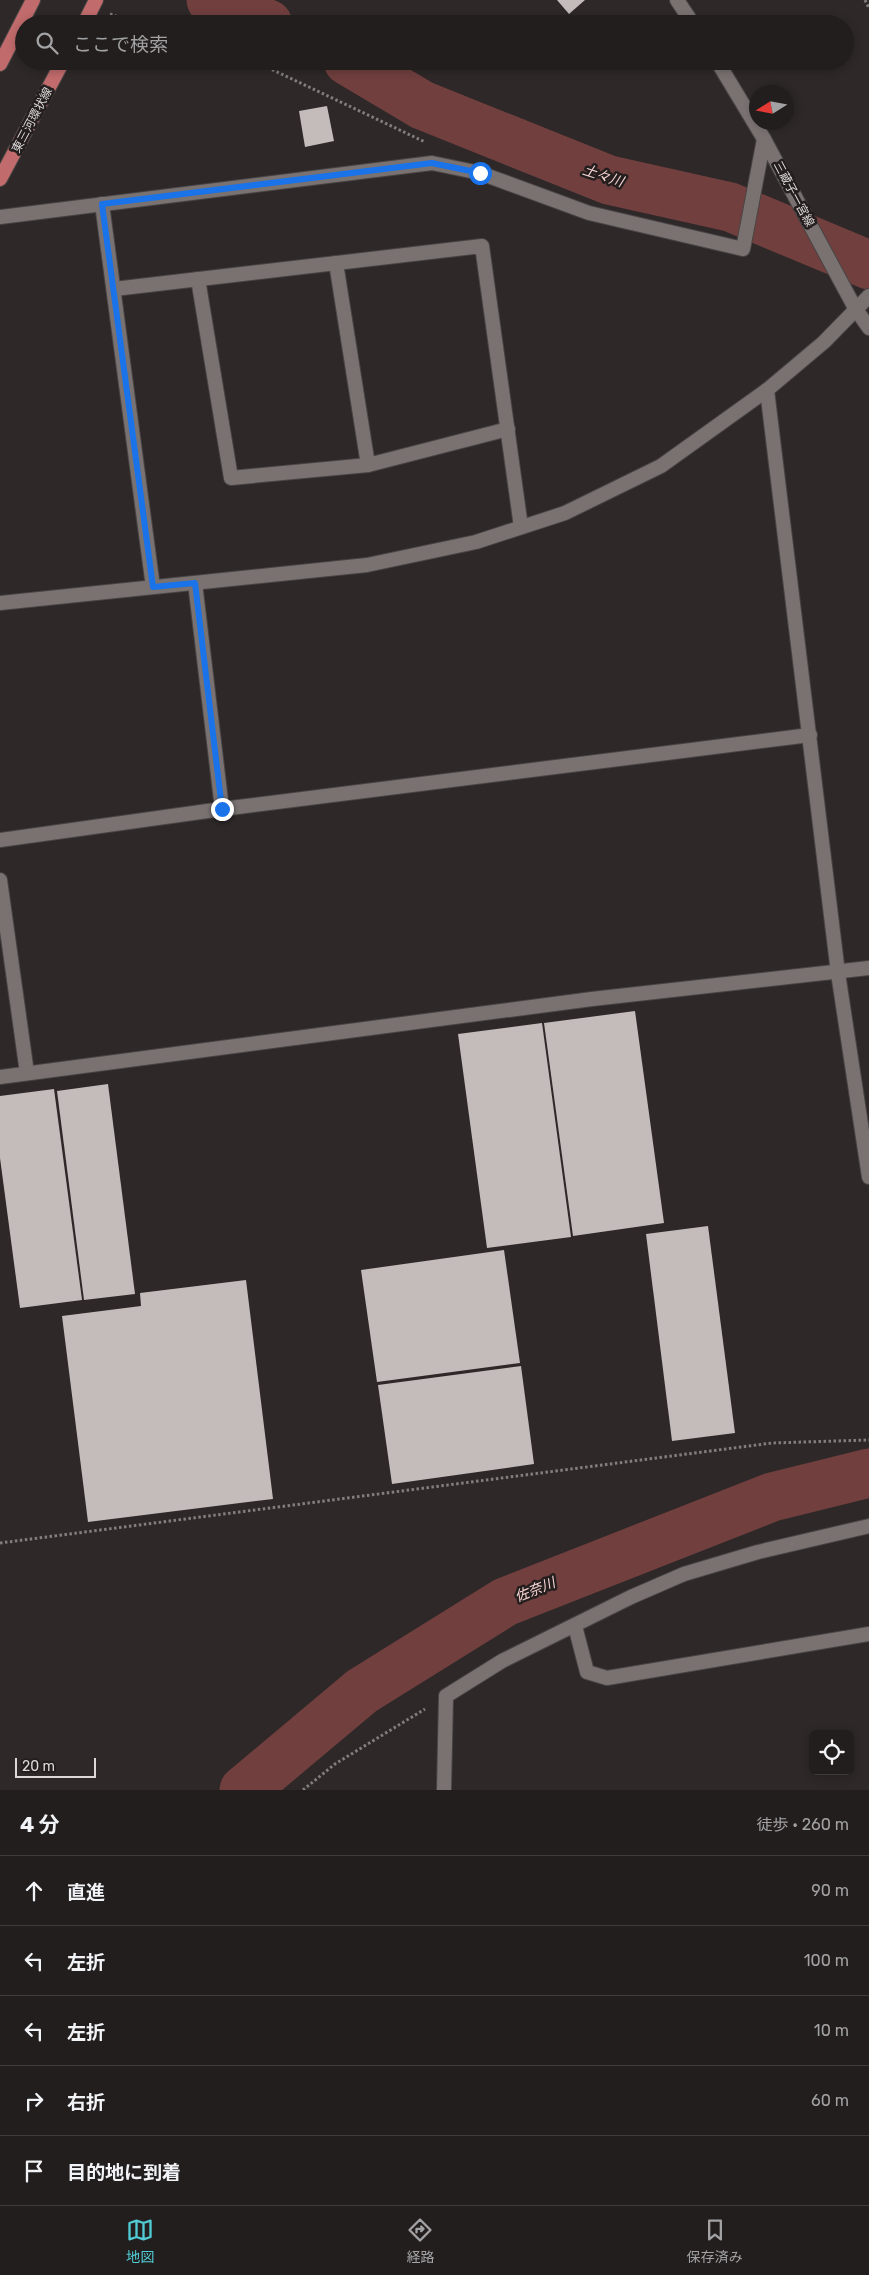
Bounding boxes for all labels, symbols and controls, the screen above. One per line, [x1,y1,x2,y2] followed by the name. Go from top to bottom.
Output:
[15,15,854,70] search box
[33,29,61,57] icon: search
[73,33,168,56] text: ここで検索
[9,85,55,155] street label: 東三河環状線
[749,85,794,130] north arrow
[771,159,817,229] street label: 三蔵子一宮線
[580,161,628,191] water label: 土々川
[469,162,492,185] route start
[211,798,234,821] route end
[512,1574,560,1606] water label: 佐奈川
[809,1730,854,1775] map controls
[809,1730,854,1775] button: locate
[15,1755,96,1778] scale bar
[22,1758,55,1775] text: 20 m
[20,1812,60,1837] text: 4 分
[757,1815,849,1834] text: 徒歩 · 260 m
[20,1877,48,1905] icon: ahead
[67,1881,105,1904] text: 直進
[811,1881,849,1900] text: 90 m
[20,1947,48,1975] icon: left
[67,1951,105,1974] text: 左折
[804,1951,849,1970] text: 100 m
[20,2017,48,2045] icon: left
[67,2021,105,2044] text: 左折
[814,2021,849,2040] text: 10 m
[20,2087,48,2115] icon: right
[67,2091,105,2114] text: 右折
[811,2091,849,2110] text: 60 m
[20,2157,48,2185] icon: arrive
[67,2161,181,2184] text: 目的地に到着
[126,2216,154,2266] tab: 地図
[406,2216,434,2266] tab: 経路
[687,2216,743,2266] tab: 保存済み

